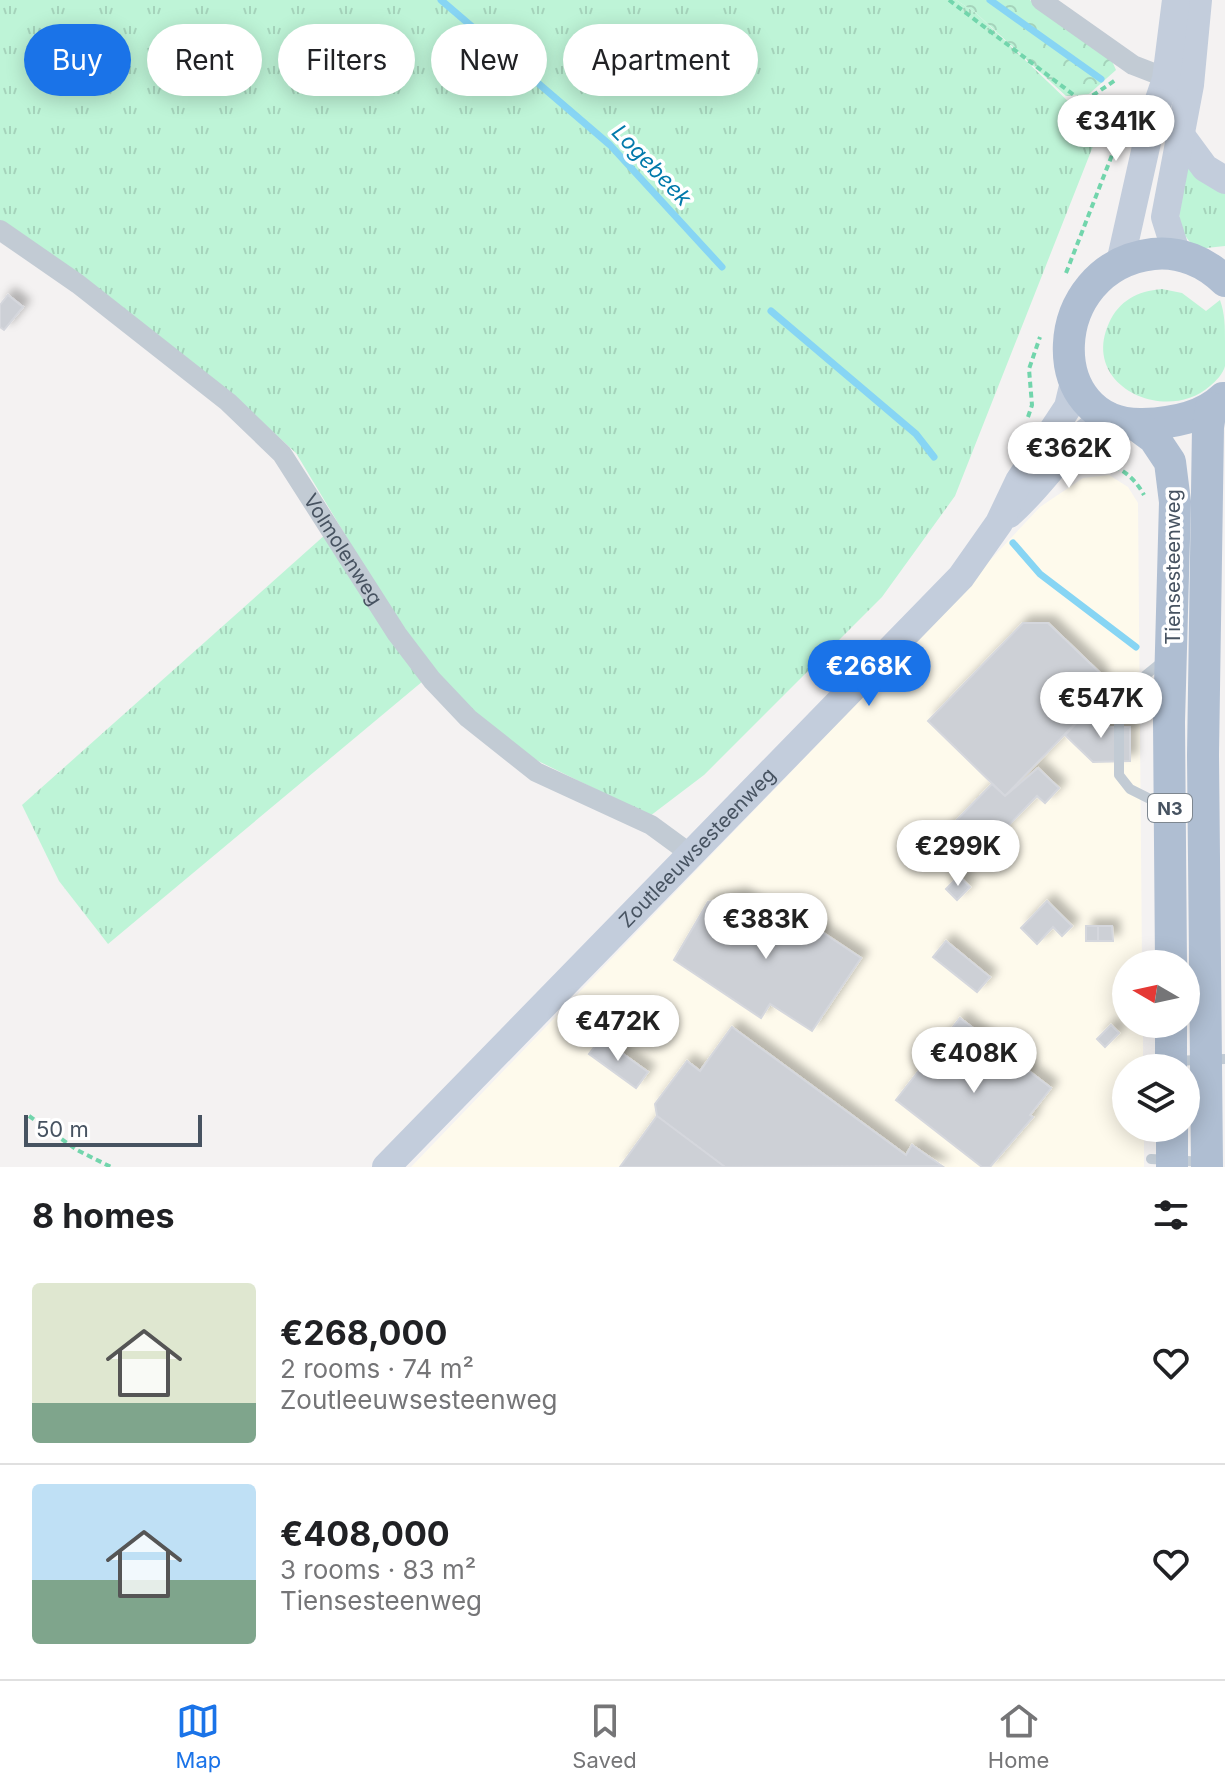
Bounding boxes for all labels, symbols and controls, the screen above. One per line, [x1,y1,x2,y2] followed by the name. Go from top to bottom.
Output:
[24,24,131,96] chip: Buy
[147,24,262,96] chip: Rent
[278,24,415,96] chip: Filters
[431,24,547,96] chip: New
[563,24,758,96] chip: Apartment
[1060,95,1172,163] pin: €341K
[1075,105,1157,136] text: €341K
[607,119,698,212] water label: Logebeek
[1013,422,1125,490] pin: €362K
[1026,432,1112,463] text: €362K
[299,489,387,610] street label: Volmolenweg
[1161,489,1185,645] street label: Tiensesteenweg
[813,640,925,708] pin: €268K
[826,650,912,681] text: €268K
[1045,672,1157,740] pin: €547K
[1058,682,1144,713] text: €547K
[614,763,780,932] street label: Zoutleeuwsesteenweg
[1148,794,1192,822] road number: N3
[902,820,1014,888] pin: €299K
[915,830,1001,861] text: €299K
[710,893,822,961] pin: €383K
[723,903,810,934] text: €383K
[1112,950,1200,1038] north arrow
[1112,950,1200,1142] map controls
[562,995,674,1063] pin: €472K
[575,1005,661,1036] text: €472K
[918,1027,1030,1095] pin: €408K
[930,1037,1018,1068] text: €408K
[1112,1054,1200,1142] button: layers
[24,1111,202,1147] scale bar
[36,1116,89,1142] text: 50 m
[1149,1193,1193,1237] icon: filters
[32,1195,175,1236] text: 8 homes
[280,1312,447,1353] text: €268,000
[96,1315,192,1411] icon: home
[1149,1341,1193,1385] icon: heart
[280,1353,474,1384] text: 2 rooms · 74 m²
[280,1384,558,1415] text: Zoutleeuwsesteenweg
[280,1513,450,1554] text: €408,000
[96,1516,192,1612] icon: home
[1149,1542,1193,1586] icon: heart
[280,1554,476,1585] text: 3 rooms · 83 m²
[280,1585,482,1616] text: Tiensesteenweg
[176,1699,221,1773] tab: Map
[572,1699,637,1773] tab: Saved
[988,1699,1049,1773] tab: Home

